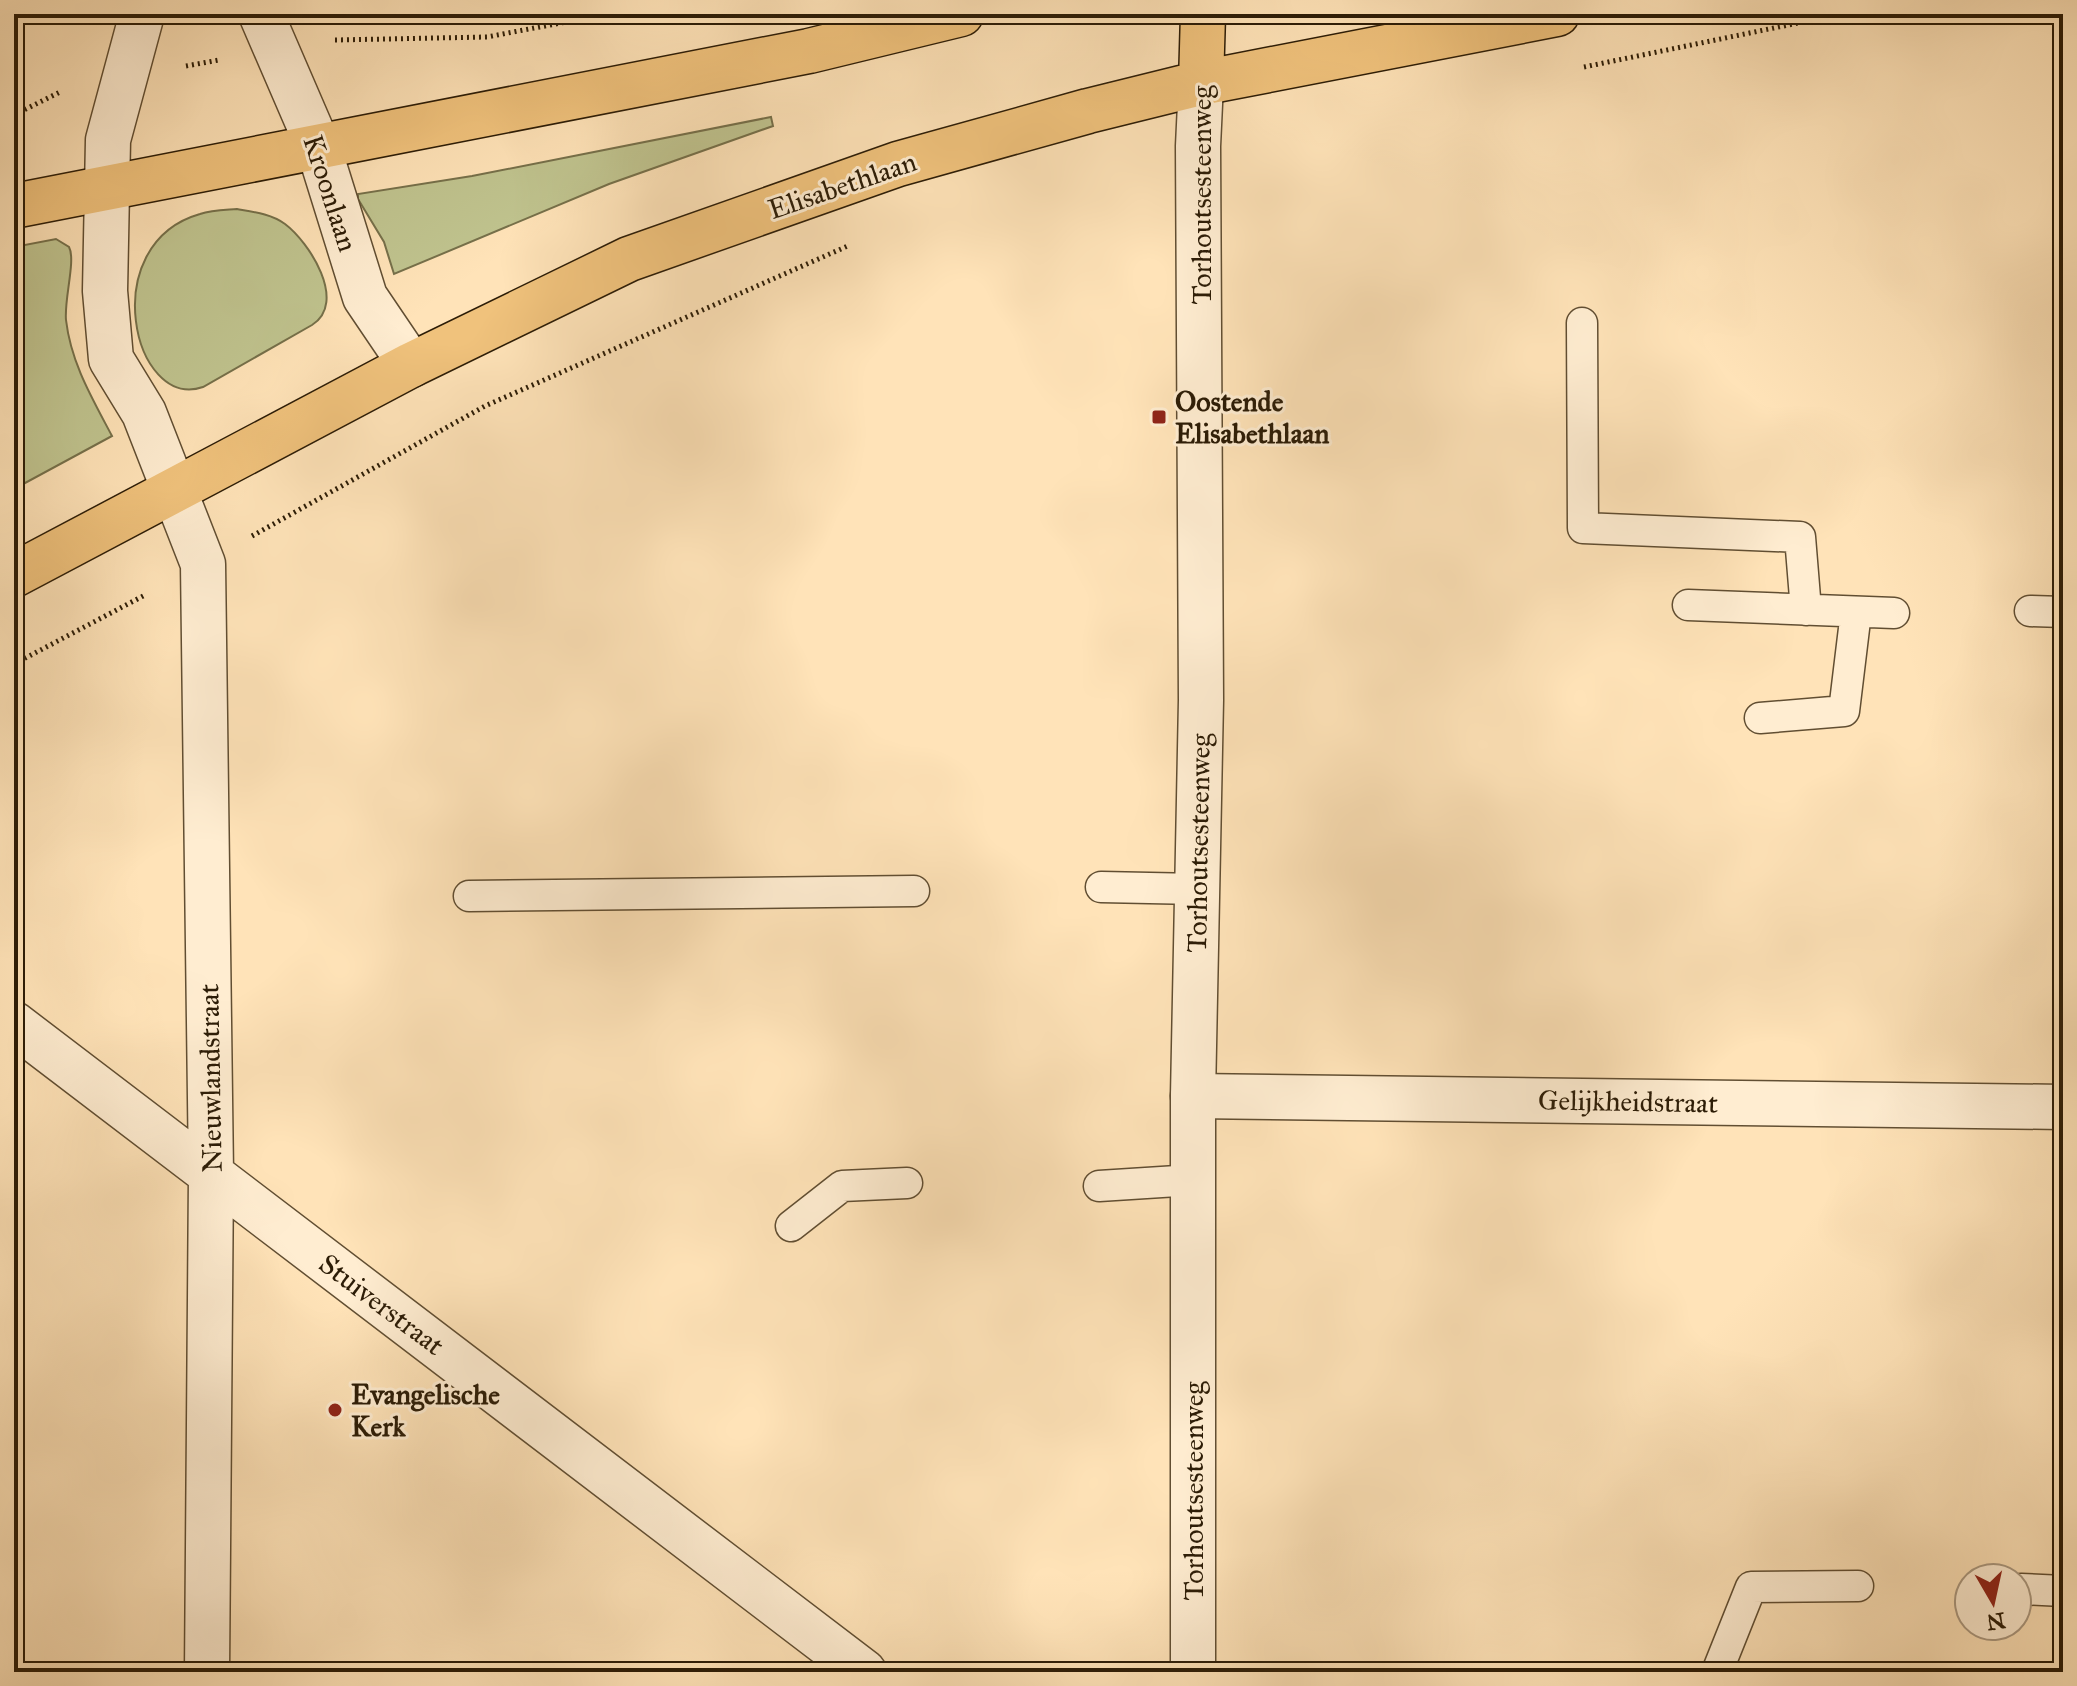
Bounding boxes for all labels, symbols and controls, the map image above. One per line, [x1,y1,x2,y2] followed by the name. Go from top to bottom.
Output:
[1184,85,1219,304] street label: Torhoutsesteenweg
[295,130,366,256] street label: Kroonlaan
[763,144,921,227] street label: Elisabethlaan
[1175,384,1329,451] place label: Oostende Elisabethlaan
[1150,408,1168,426] marker: Oostende Elisabethlaan
[1179,732,1218,953] street label: Torhoutsesteenweg
[191,983,230,1173] street label: Nieuwlandstraat
[1538,1082,1718,1121] street label: Gelijkheidstraat
[312,1246,451,1363] street label: Stuiverstraat
[351,1377,500,1444] place label: Evangelische Kerk
[1176,1381,1211,1600] street label: Torhoutsesteenweg
[326,1401,344,1419] marker: Evangelische Kerk
[1953,1562,2033,1642] north arrow
[1984,1606,2007,1636] text: N

